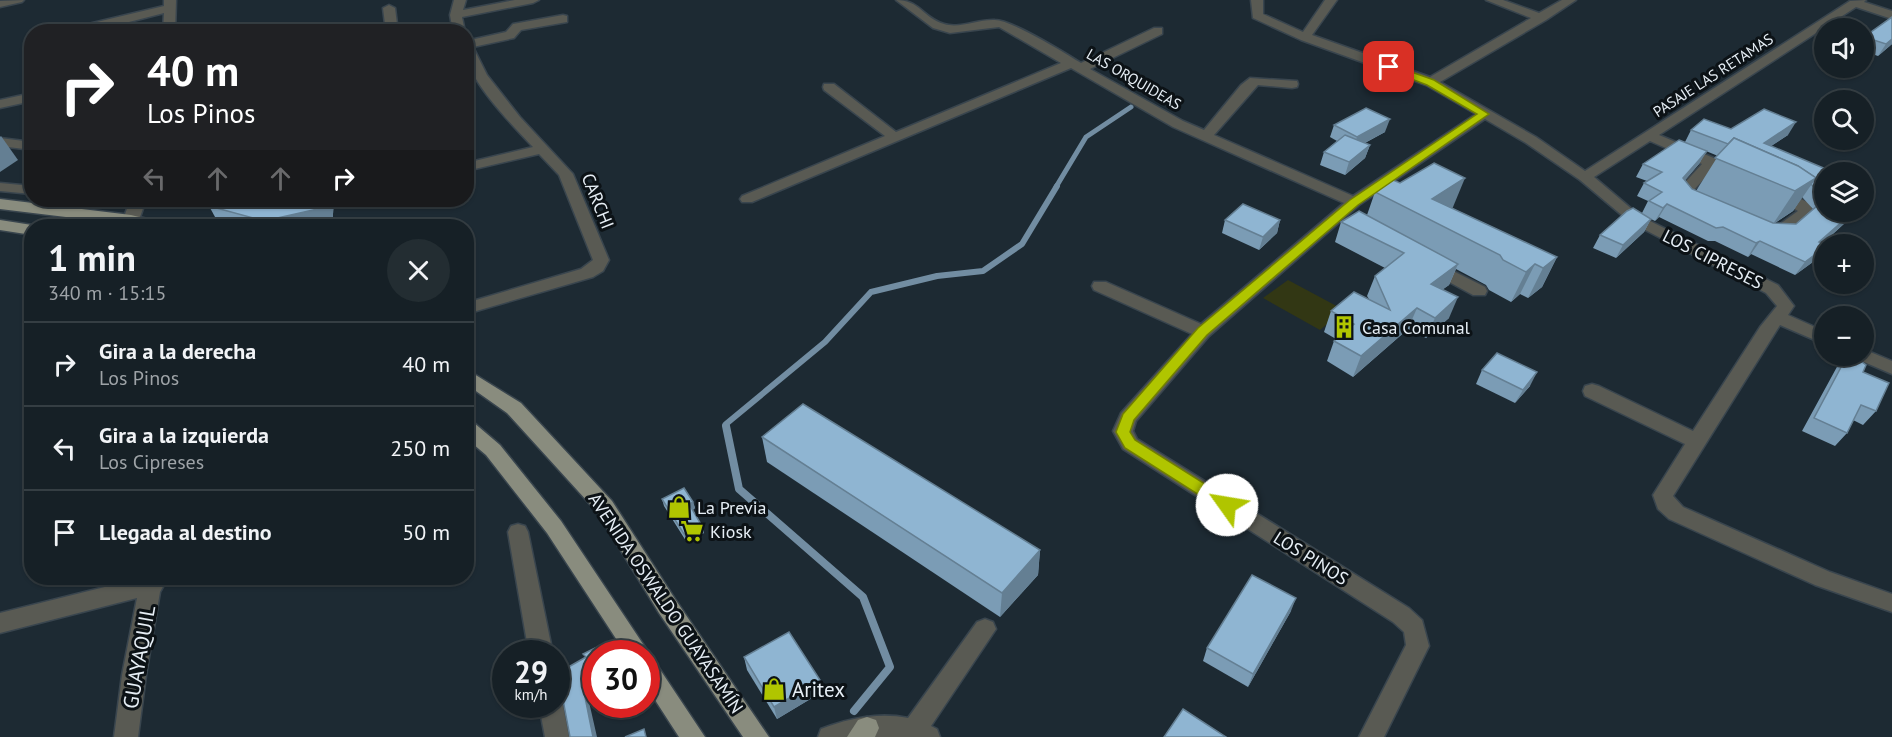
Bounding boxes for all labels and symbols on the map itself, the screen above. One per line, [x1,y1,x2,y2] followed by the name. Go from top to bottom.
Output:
[1649,29,1777,121] street label: PASAJE LAS RETAMAS
[1363,41,1414,92] pin
[1083,44,1185,114] street label: LAS ORQUIDEAS
[577,170,619,232] street label: CARCHI
[1659,224,1767,294] street label: LOS CIPRESES
[1331,314,1357,340] building icon: Casa Comunal
[1362,316,1471,339] place label: Casa Comunal
[1195,473,1259,537] position arrow
[584,488,748,718] street label: AVENIDA OSWALDO GUAYASAMÍN
[666,494,692,520] shop icon: La Previa
[697,496,766,519] place label: La Previa
[679,518,705,544] supermarket icon: Kiosk
[710,520,752,543] place label: Kiosk
[1269,526,1353,590] street label: LOS PINOS
[117,603,161,711] street label: GUAYAQUIL
[582,640,660,718] speed limit sign: 30
[761,676,787,702] shop icon: Aritex
[792,676,845,703] place label: Aritex

